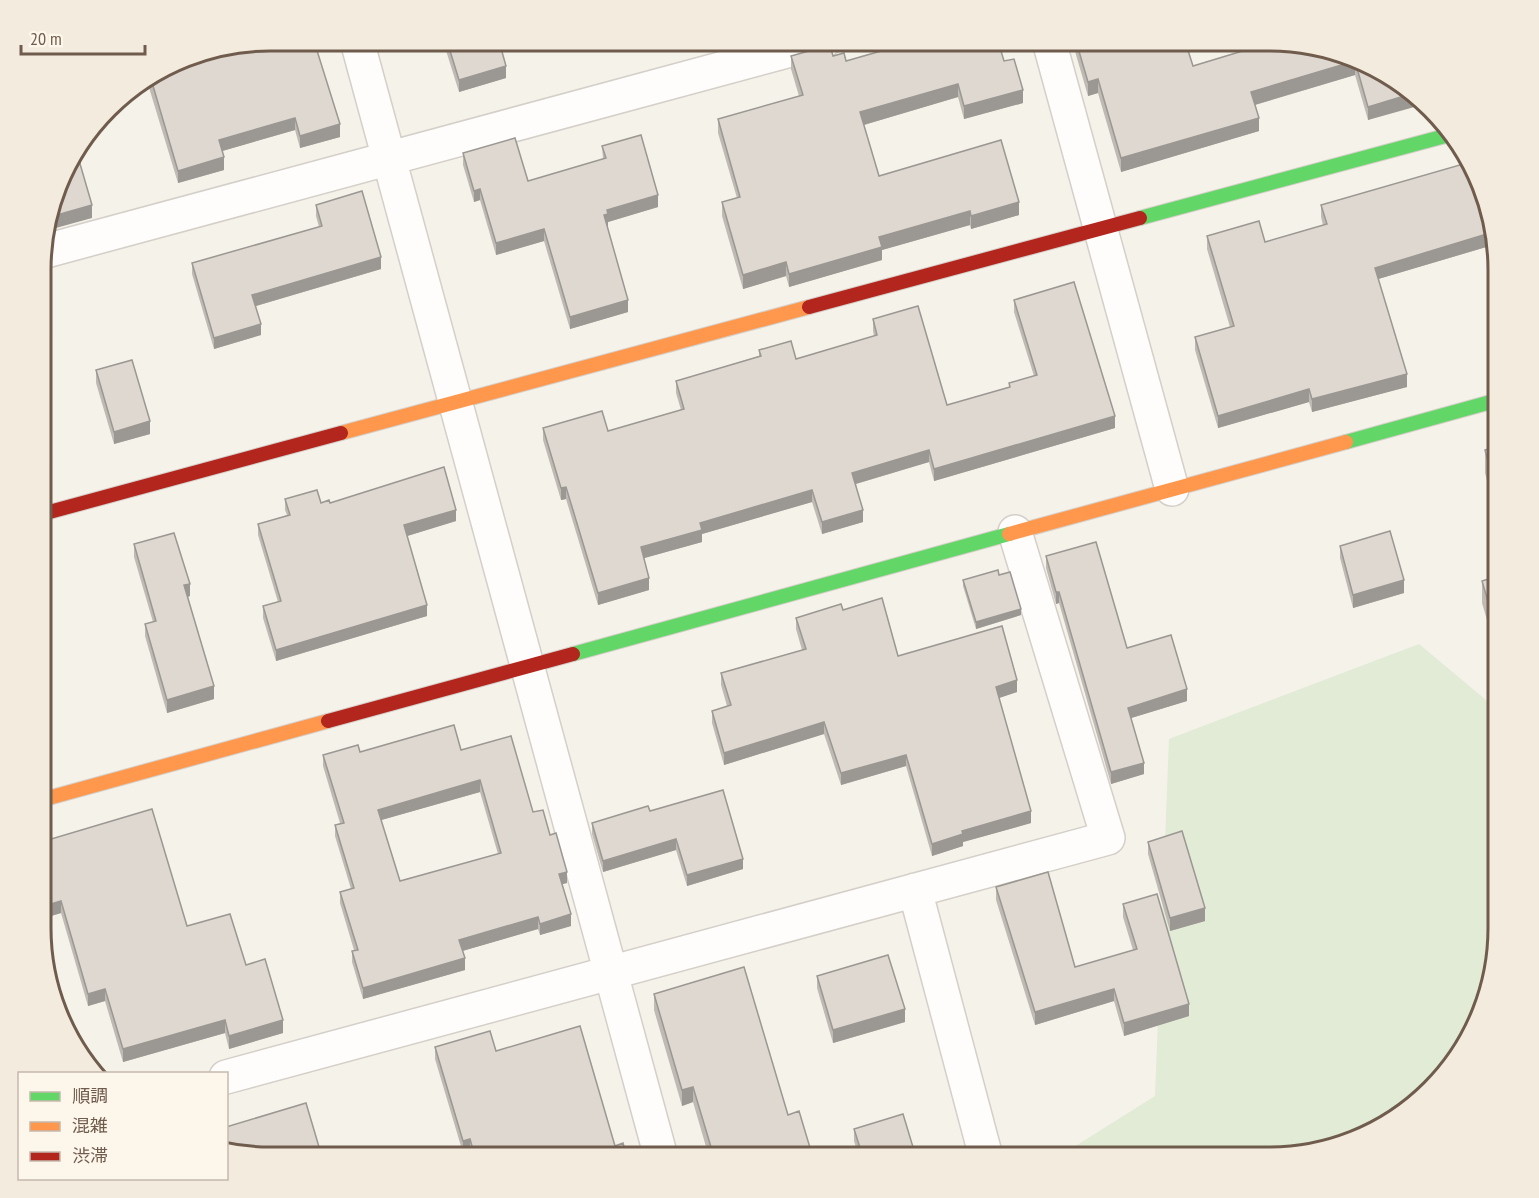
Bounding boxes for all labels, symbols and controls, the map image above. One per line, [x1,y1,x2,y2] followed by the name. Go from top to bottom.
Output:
[21,18,146,56] scale bar
[30,27,62,50] text: 20 m
[18,1072,228,1180] legend
[72,1084,108,1107] text: 順調
[72,1114,108,1137] text: 混雑
[72,1144,108,1167] text: 渋滞

